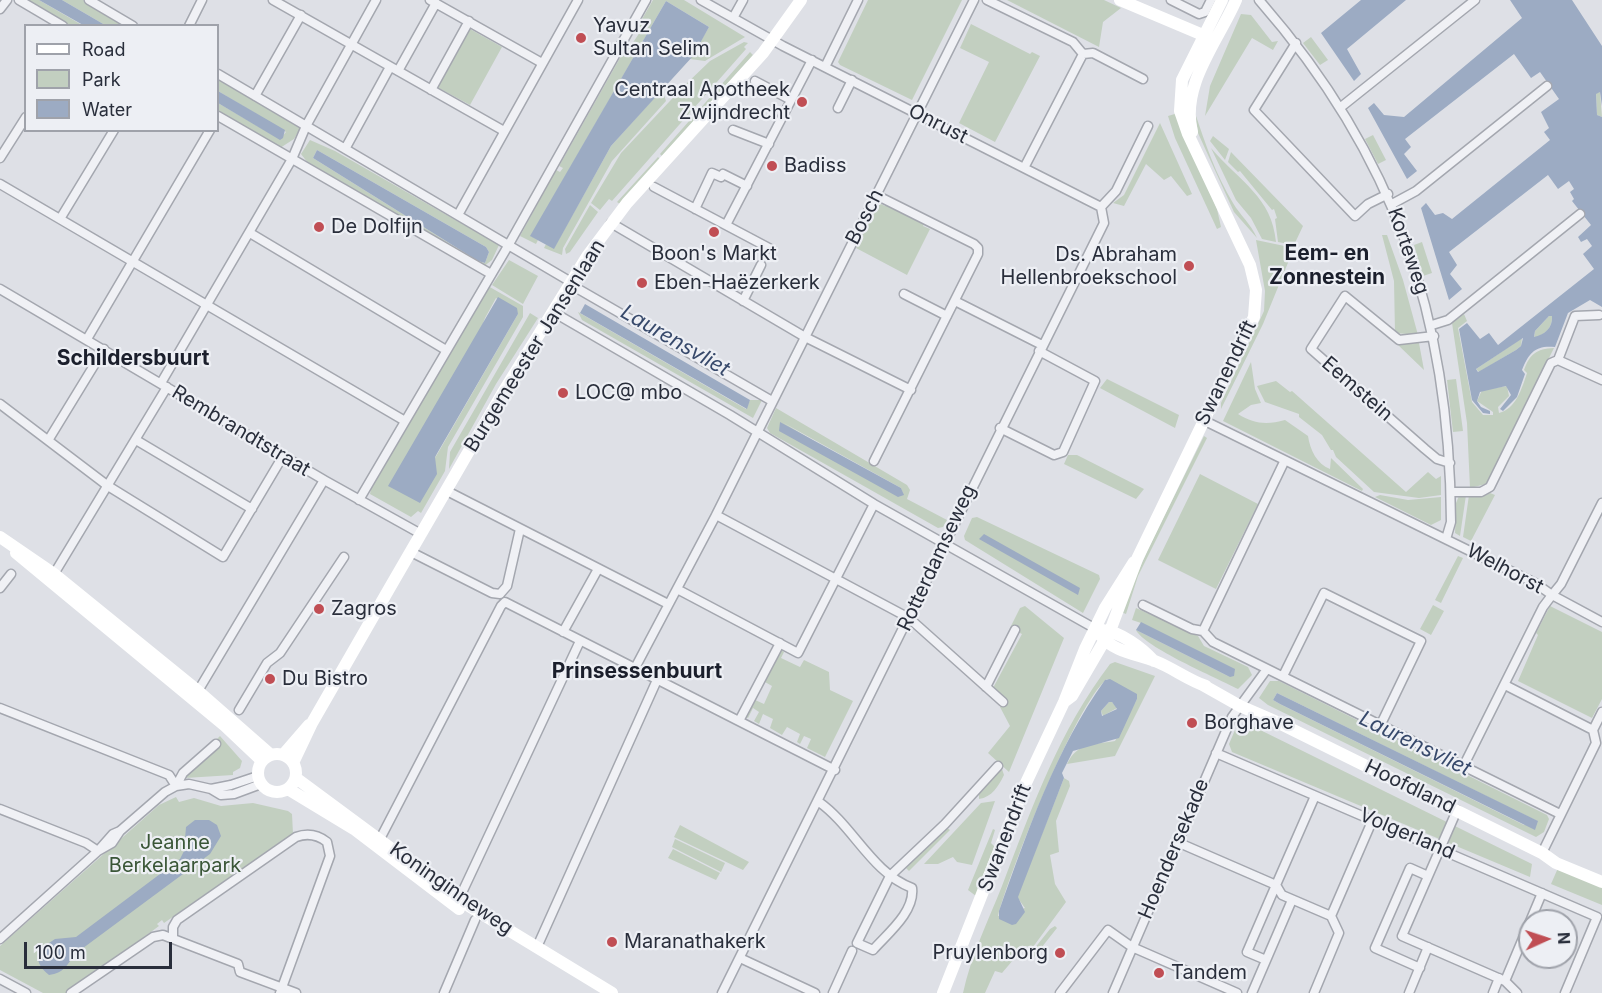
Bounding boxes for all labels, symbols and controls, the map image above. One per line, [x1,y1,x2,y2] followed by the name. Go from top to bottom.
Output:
[593,14,710,61] place label: Yavuz Sultan Selim
[24,24,219,132] legend
[574,31,588,45] marker: Yavuz Sultan Selim
[82,39,125,60] text: Road
[82,69,121,90] text: Park
[614,78,790,125] place label: Centraal Apotheek Zwijndrecht
[795,95,809,109] marker: Centraal Apotheek Zwijndrecht
[82,99,132,120] text: Water
[904,99,972,149] street label: Onrust
[784,154,847,178] place label: Badiss
[765,159,779,173] marker: Badiss
[841,185,889,249] street label: Bosch
[1382,205,1434,297] street label: Korteweg
[331,215,423,239] place label: De Dolfijn
[312,220,326,234] marker: De Dolfijn
[707,225,721,239] marker: Boon's Markt
[460,235,610,457] street label: Burgemeester Jansenlaan
[1269,241,1385,291] district label: Eem- en Zonnestein
[651,242,777,266] place label: Boon's Markt
[1001,243,1177,290] place label: Ds. Abraham Hellenbroekschool
[1182,259,1196,273] marker: Ds. Abraham Hellenbroekschool
[654,271,820,295] place label: Eben-Haëzerkerk
[635,276,649,290] marker: Eben-Haëzerkerk
[616,300,734,382] water label: Laurensvliet
[1190,317,1262,429] street label: Swanendrift
[57,346,209,372] district label: Schildersbuurt
[1317,352,1397,426] street label: Eemstein
[167,380,315,482] street label: Rembrandtstraat
[575,381,682,405] place label: LOC@ mbo
[556,386,570,400] marker: LOC@ mbo
[893,481,981,635] street label: Rotterdamseweg
[1462,539,1548,599] street label: Welhorst
[331,597,397,621] place label: Zagros
[312,602,326,616] marker: Zagros
[552,659,722,685] district label: Prinsessenbuurt
[282,667,368,691] place label: Du Bistro
[263,672,277,686] marker: Du Bistro
[1355,706,1475,782] water label: Laurensvliet
[1204,711,1294,735] place label: Borghave
[1185,716,1199,730] marker: Borghave
[1361,755,1459,819] street label: Hoofdland
[1134,775,1214,923] street label: Hoendersekade
[973,781,1037,895] street label: Swanendrift
[1356,803,1458,865] street label: Volgerland
[109,831,241,878] park label: Jeanne Berkelaarpark
[385,838,517,940] street label: Koninginneweg
[1518,909,1578,969] north arrow
[27,930,176,968] scale bar
[624,930,766,954] place label: Maranathakerk
[1554,932,1574,945] text: N
[605,935,619,949] marker: Maranathakerk
[933,941,1048,965] place label: Pruylenborg
[35,942,86,963] text: 100 m
[1053,946,1067,960] marker: Pruylenborg
[1171,961,1247,985] place label: Tandem
[1152,966,1166,980] marker: Tandem

